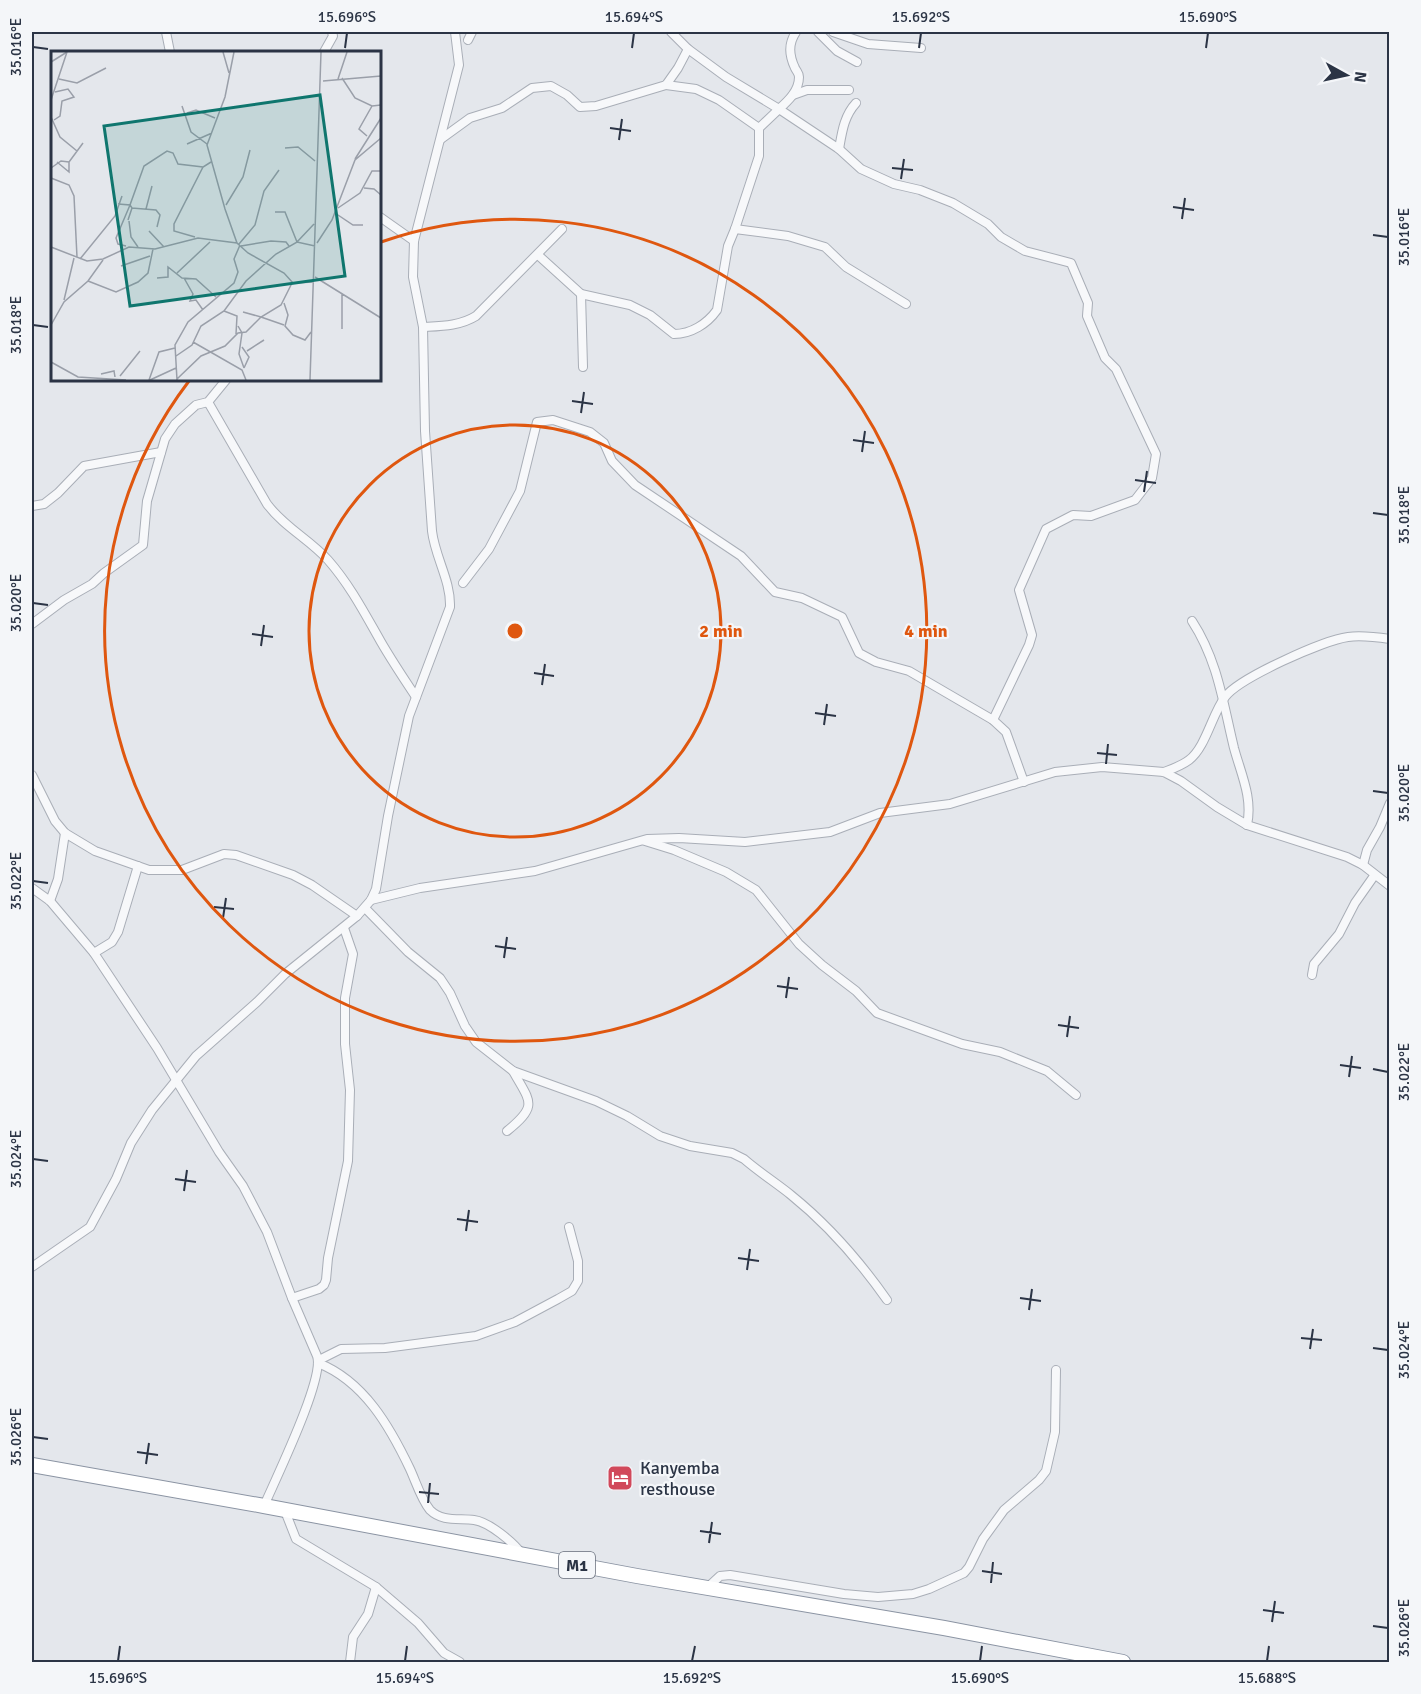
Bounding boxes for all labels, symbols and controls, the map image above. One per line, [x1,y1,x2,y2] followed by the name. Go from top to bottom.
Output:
[318,8,376,26] text: 15.696°S
[605,8,663,26] text: 15.694°S
[892,8,950,26] text: 15.692°S
[1179,8,1237,26] text: 15.690°S
[7,18,25,76] text: 35.016°E
[1316,45,1376,105] north arrow
[51,51,381,381] inset map
[1349,70,1371,84] text: N
[1395,208,1413,266] text: 35.016°E
[7,296,25,354] text: 35.018°E
[1395,486,1413,544] text: 35.018°E
[7,574,25,632] text: 35.020°E
[699,620,743,642] text: 2 min
[904,620,948,642] text: 4 min
[505,621,525,641] centre of rings
[1395,764,1413,822] text: 35.020°E
[7,852,25,910] text: 35.022°E
[1395,1043,1413,1101] text: 35.022°E
[7,1130,25,1188] text: 35.024°E
[1395,1321,1413,1379] text: 35.024°E
[7,1408,25,1466] text: 35.026°E
[640,1457,720,1500] place label: Kanyemba resthouse
[605,1463,635,1493] hotel icon: Kanyemba resthouse
[559,1552,595,1578] road number: M1
[1395,1599,1413,1657] text: 35.026°E
[89,1669,147,1687] text: 15.696°S
[376,1669,434,1687] text: 15.694°S
[663,1669,721,1687] text: 15.692°S
[951,1669,1009,1687] text: 15.690°S
[1238,1669,1296,1687] text: 15.688°S

